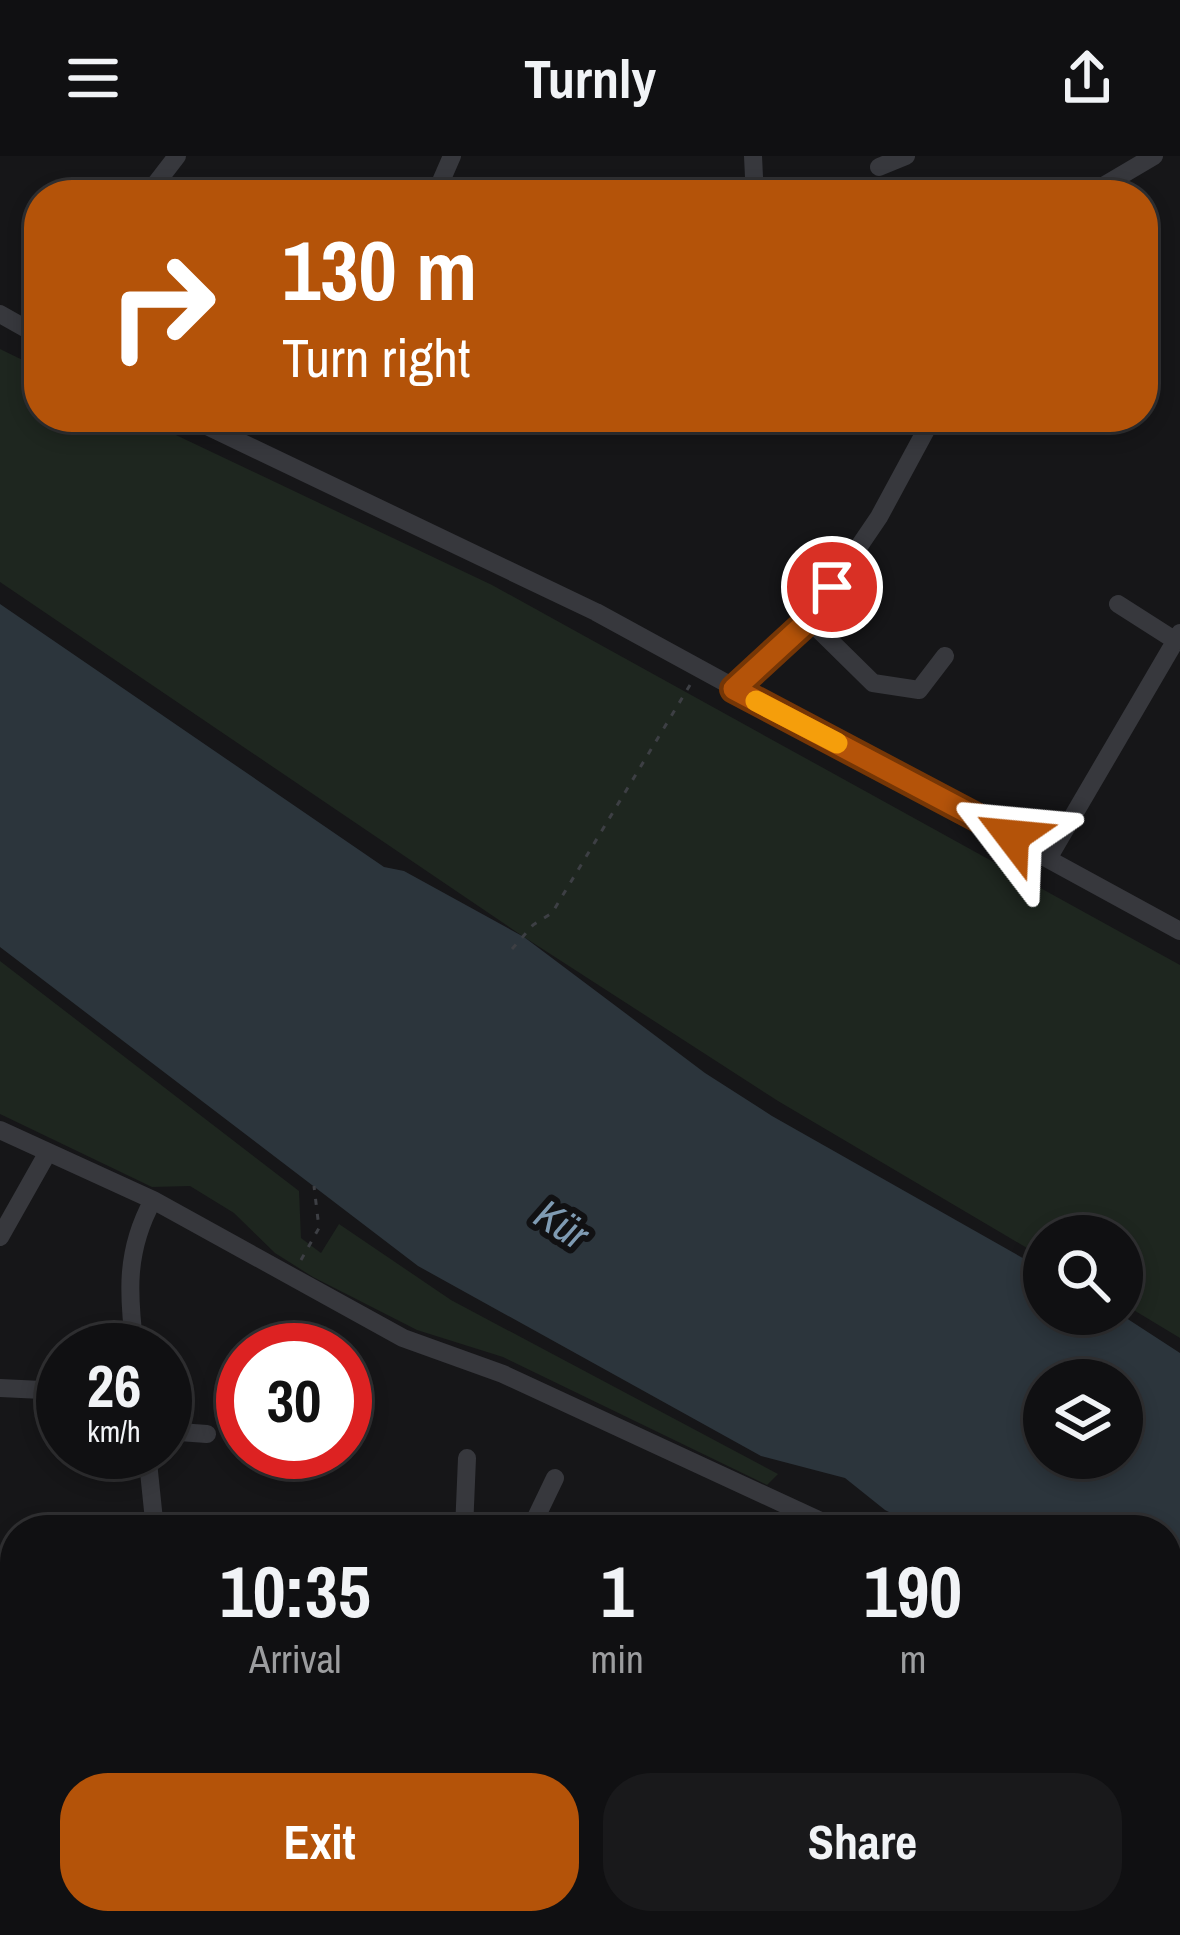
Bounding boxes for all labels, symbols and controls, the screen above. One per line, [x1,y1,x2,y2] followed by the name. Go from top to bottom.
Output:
[524,42,656,115] text: Turnly
[60,45,126,111] icon: menu
[1054,45,1120,111] icon: share
[282,213,477,326] text: 130 m
[84,228,240,384] icon: right
[282,321,470,394] text: Turn right
[781,536,883,638] pin
[799,554,865,620] icon: arrive
[949,773,1075,899] position arrow
[524,1186,601,1263] water label: Kür
[1023,1215,1143,1479] map controls
[1023,1215,1143,1335] button: search
[216,1323,372,1479] speed limit sign: 30
[87,1345,141,1426] text: 26
[1023,1359,1143,1479] button: layers
[87,1411,141,1451] text: km/h
[220,1542,371,1639] text: 10:35
[601,1542,634,1639] text: 1
[864,1542,962,1639] text: 190
[249,1633,341,1685] text: Arrival
[591,1633,644,1685] text: min
[900,1633,926,1685] text: m
[60,1773,579,1911] button: Exit
[603,1773,1122,1911] button: Share

